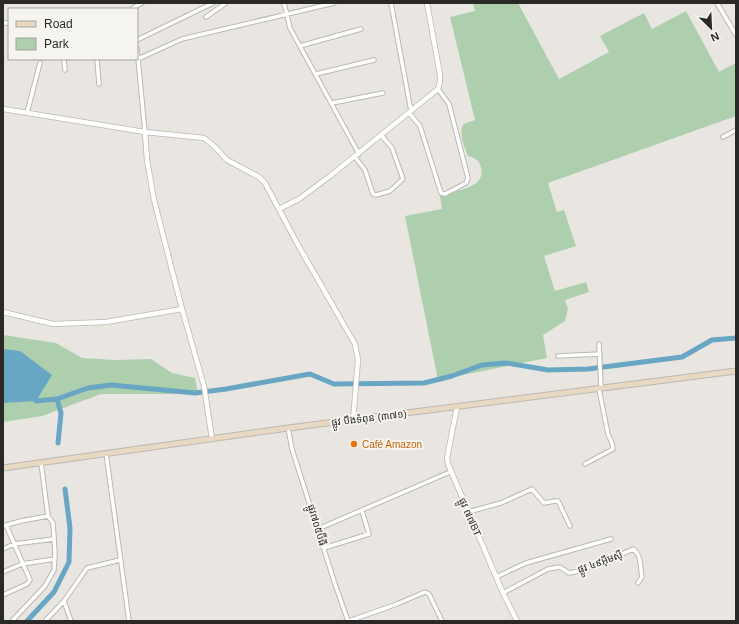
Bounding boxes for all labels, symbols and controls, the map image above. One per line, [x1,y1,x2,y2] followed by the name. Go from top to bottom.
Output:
[8,8,138,60] legend
[691,8,731,48] north arrow
[44,17,73,31] text: Road
[709,30,721,44] text: N
[44,37,70,51] text: Park
[331,407,408,432] street label: ផ្លូវ បឹងទំពុន (៣៧១)
[349,439,359,449] marker: Café Amazon
[362,439,422,450] place label: Café Amazon
[453,496,483,539] street label: ផ្លូវ ៧៧BT
[302,502,331,548] street label: ផ្លូវ៧០៥ប៊ីធី
[576,548,625,579] street label: ផ្លូវ ៤៩អ៊ឹមស៊ី

